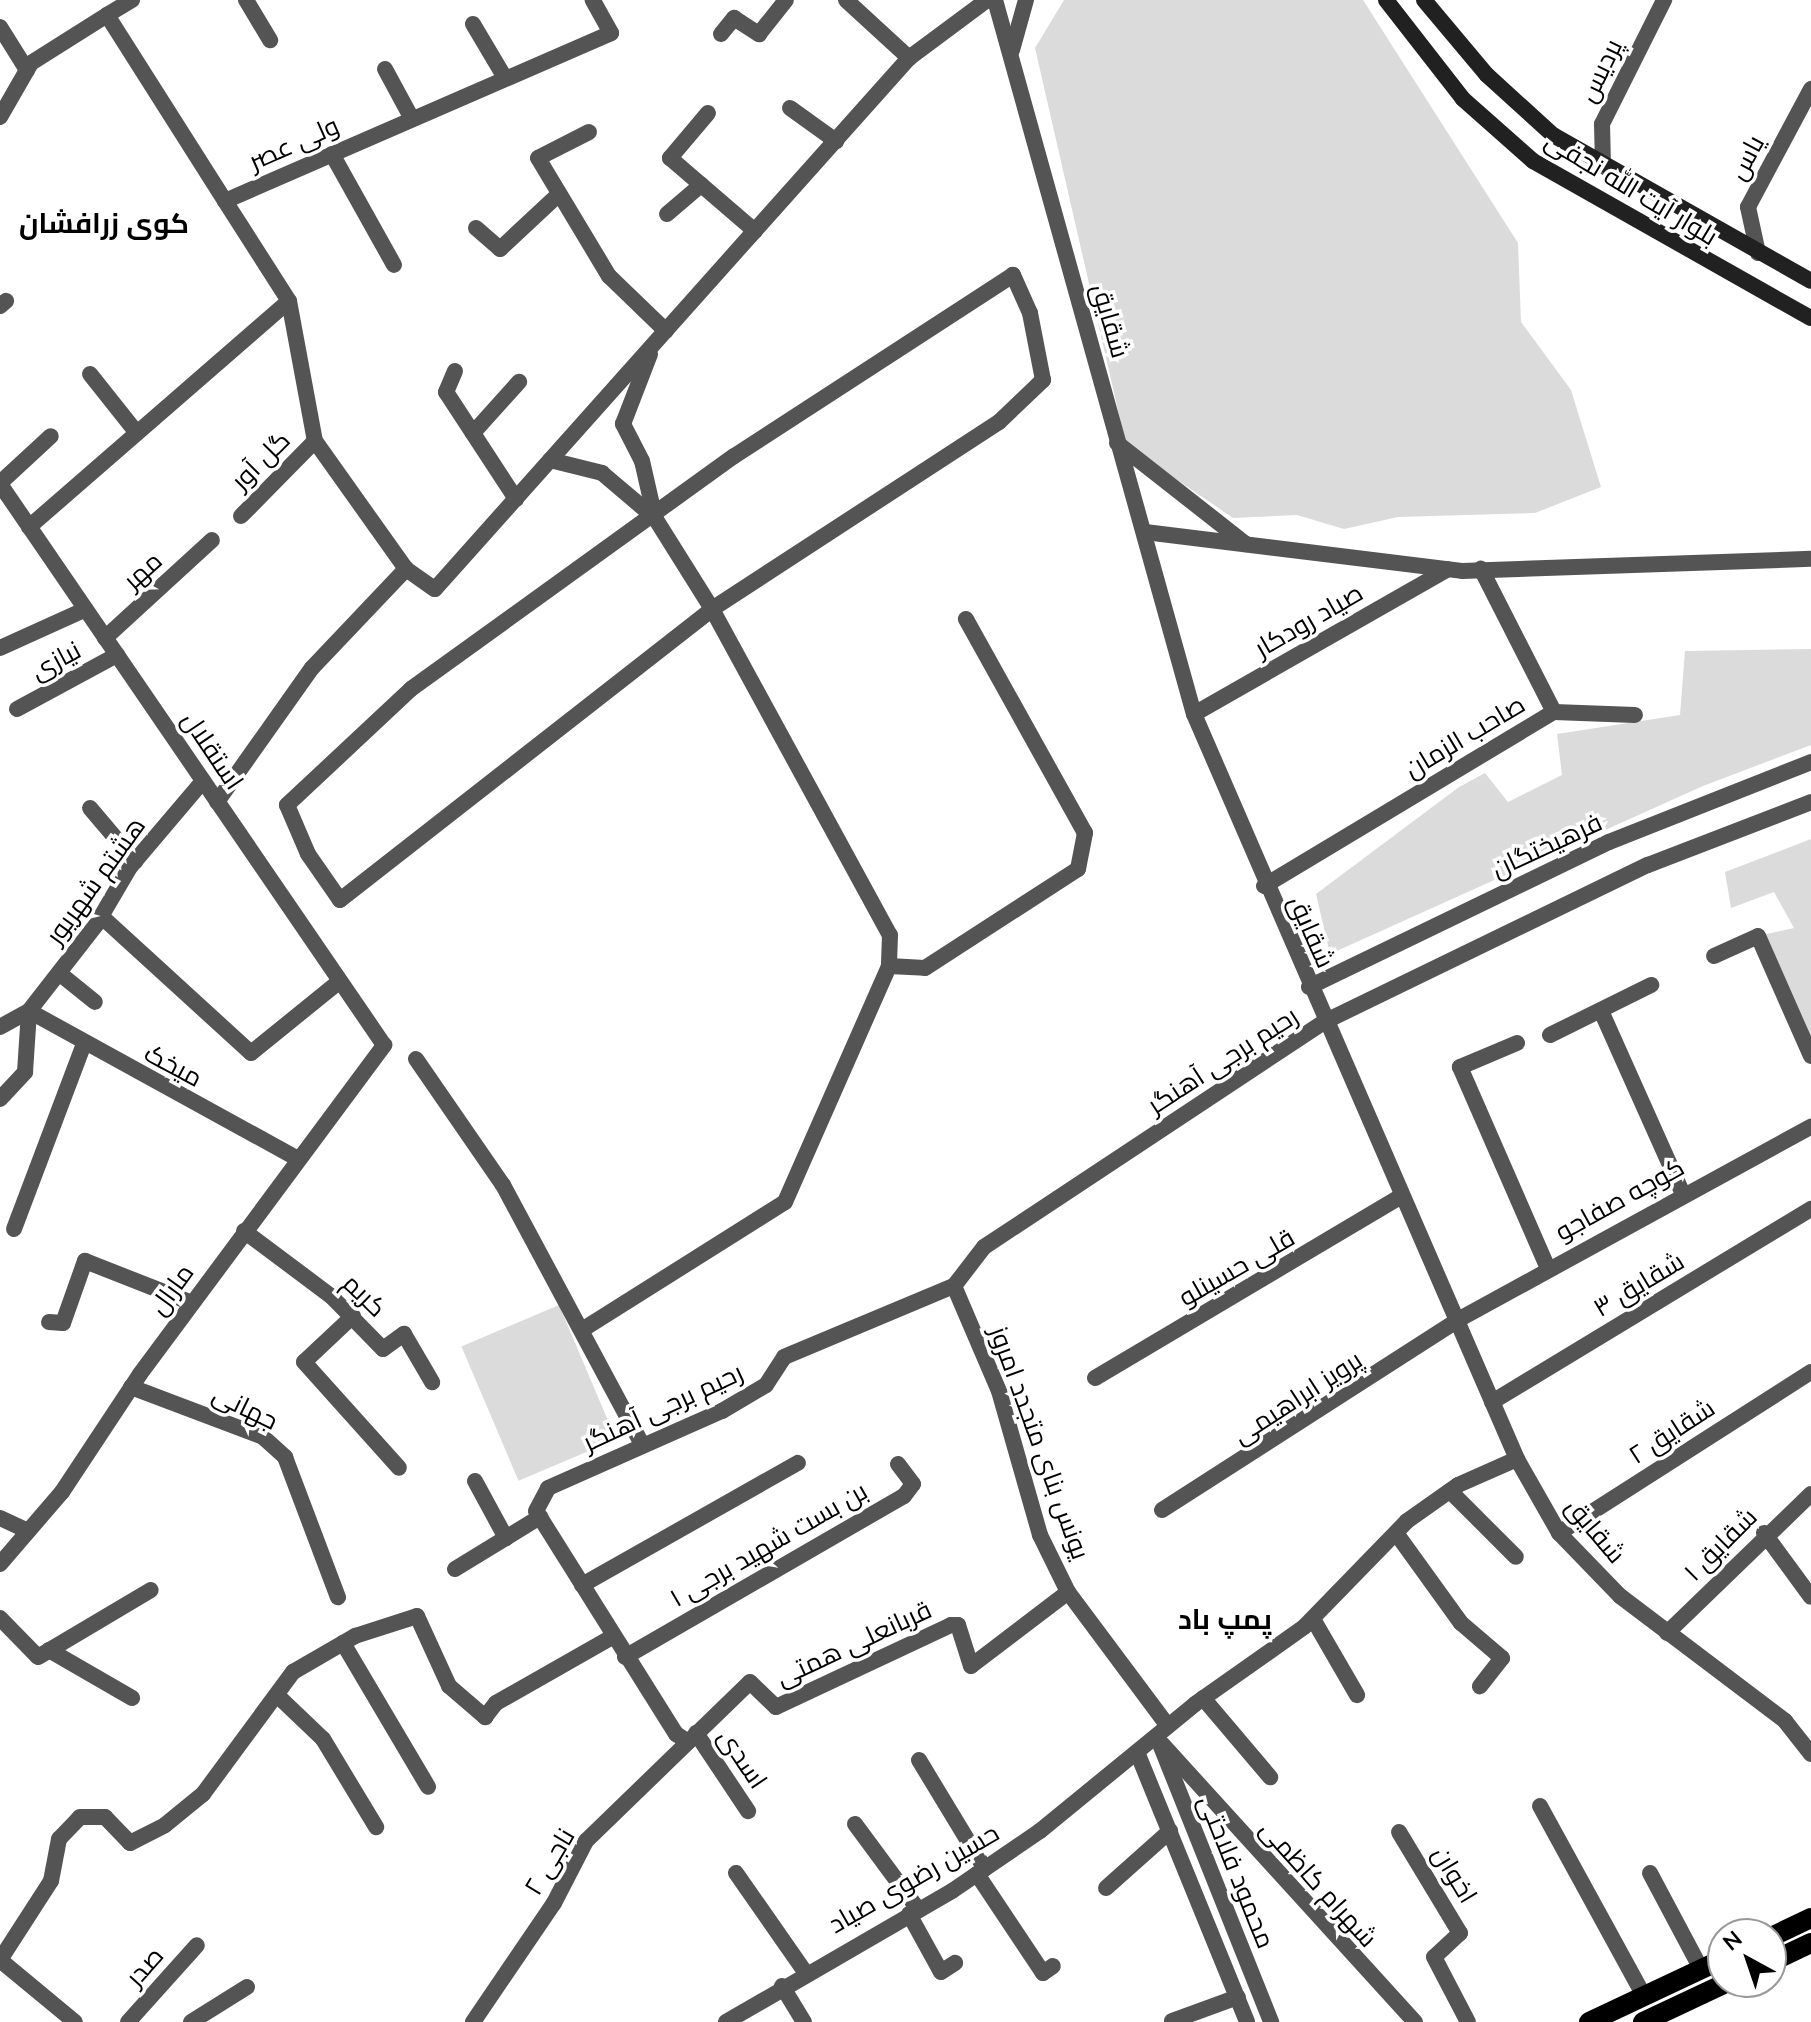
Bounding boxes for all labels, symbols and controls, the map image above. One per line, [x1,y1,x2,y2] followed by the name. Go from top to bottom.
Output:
[1572,34,1630,108] street label: پردیس
[244,110,344,178] street label: ولی عصر
[1539,125,1723,253] street label: بلوار آیت الله نجفی
[1722,130,1772,186] street label: یاس
[19,207,189,241] district label: کوی زرافشان
[1085,280,1135,362] street label: شقایق
[225,425,297,497] street label: گل آور
[117,545,169,597] street label: مهر
[1249,577,1369,665] street label: صیاد رودکار
[26,635,86,687] street label: نیازی
[1399,689,1531,785] street label: صاحب الزمان
[175,706,249,796] street label: استقلال
[1487,807,1607,885] street label: فرهیختگان
[39,811,153,951] street label: هشتم شهریور
[1281,891,1341,973] street label: شقایق
[1142,1001,1304,1121] street label: رحیم برجی آهنگر
[139,1038,207,1094] street label: میخک
[1550,1152,1690,1248] street label: کوچه صفاجو
[1174,1222,1300,1314] street label: قلی حسینلو
[1588,1246,1690,1324] street label: شقایق ۳
[143,1258,201,1322] street label: مارال
[336,1268,392,1324] street label: کریم
[982,1322,1096,1564] street label: یونس بنای متجدد امروز
[1227,1345,1369,1451] street label: پرویز ابراهیمی
[578,1357,748,1459] street label: رحیم برجی آهنگر
[207,1379,283,1437] street label: جهانی
[1623,1393,1721,1471] street label: شقایق ۲
[665,1476,873,1614] street label: بن بست شهید برجی ۱
[1559,1492,1631,1570] street label: شقایق
[1678,1502,1764,1588] street label: شقایق ۱
[771,1594,937,1694] street label: قربانعلی همتی
[1178,1603,1272,1637] district label: پمپ باد
[711,1723,773,1795] street label: اسدی
[1191,1791,1281,1953] street label: محمود فلاحتی
[1253,1814,1383,1954] street label: شهرام کاظمی
[823,1818,1005,1940] street label: حسین رضوی صیاد
[518,1823,582,1901] street label: ناجی ۲
[1425,1841,1483,1909] street label: اخوان
[1707,1918,1787,1998] north arrow
[1717,1924,1749,1958] text: N
[119,1941,171,1993] street label: صدر

